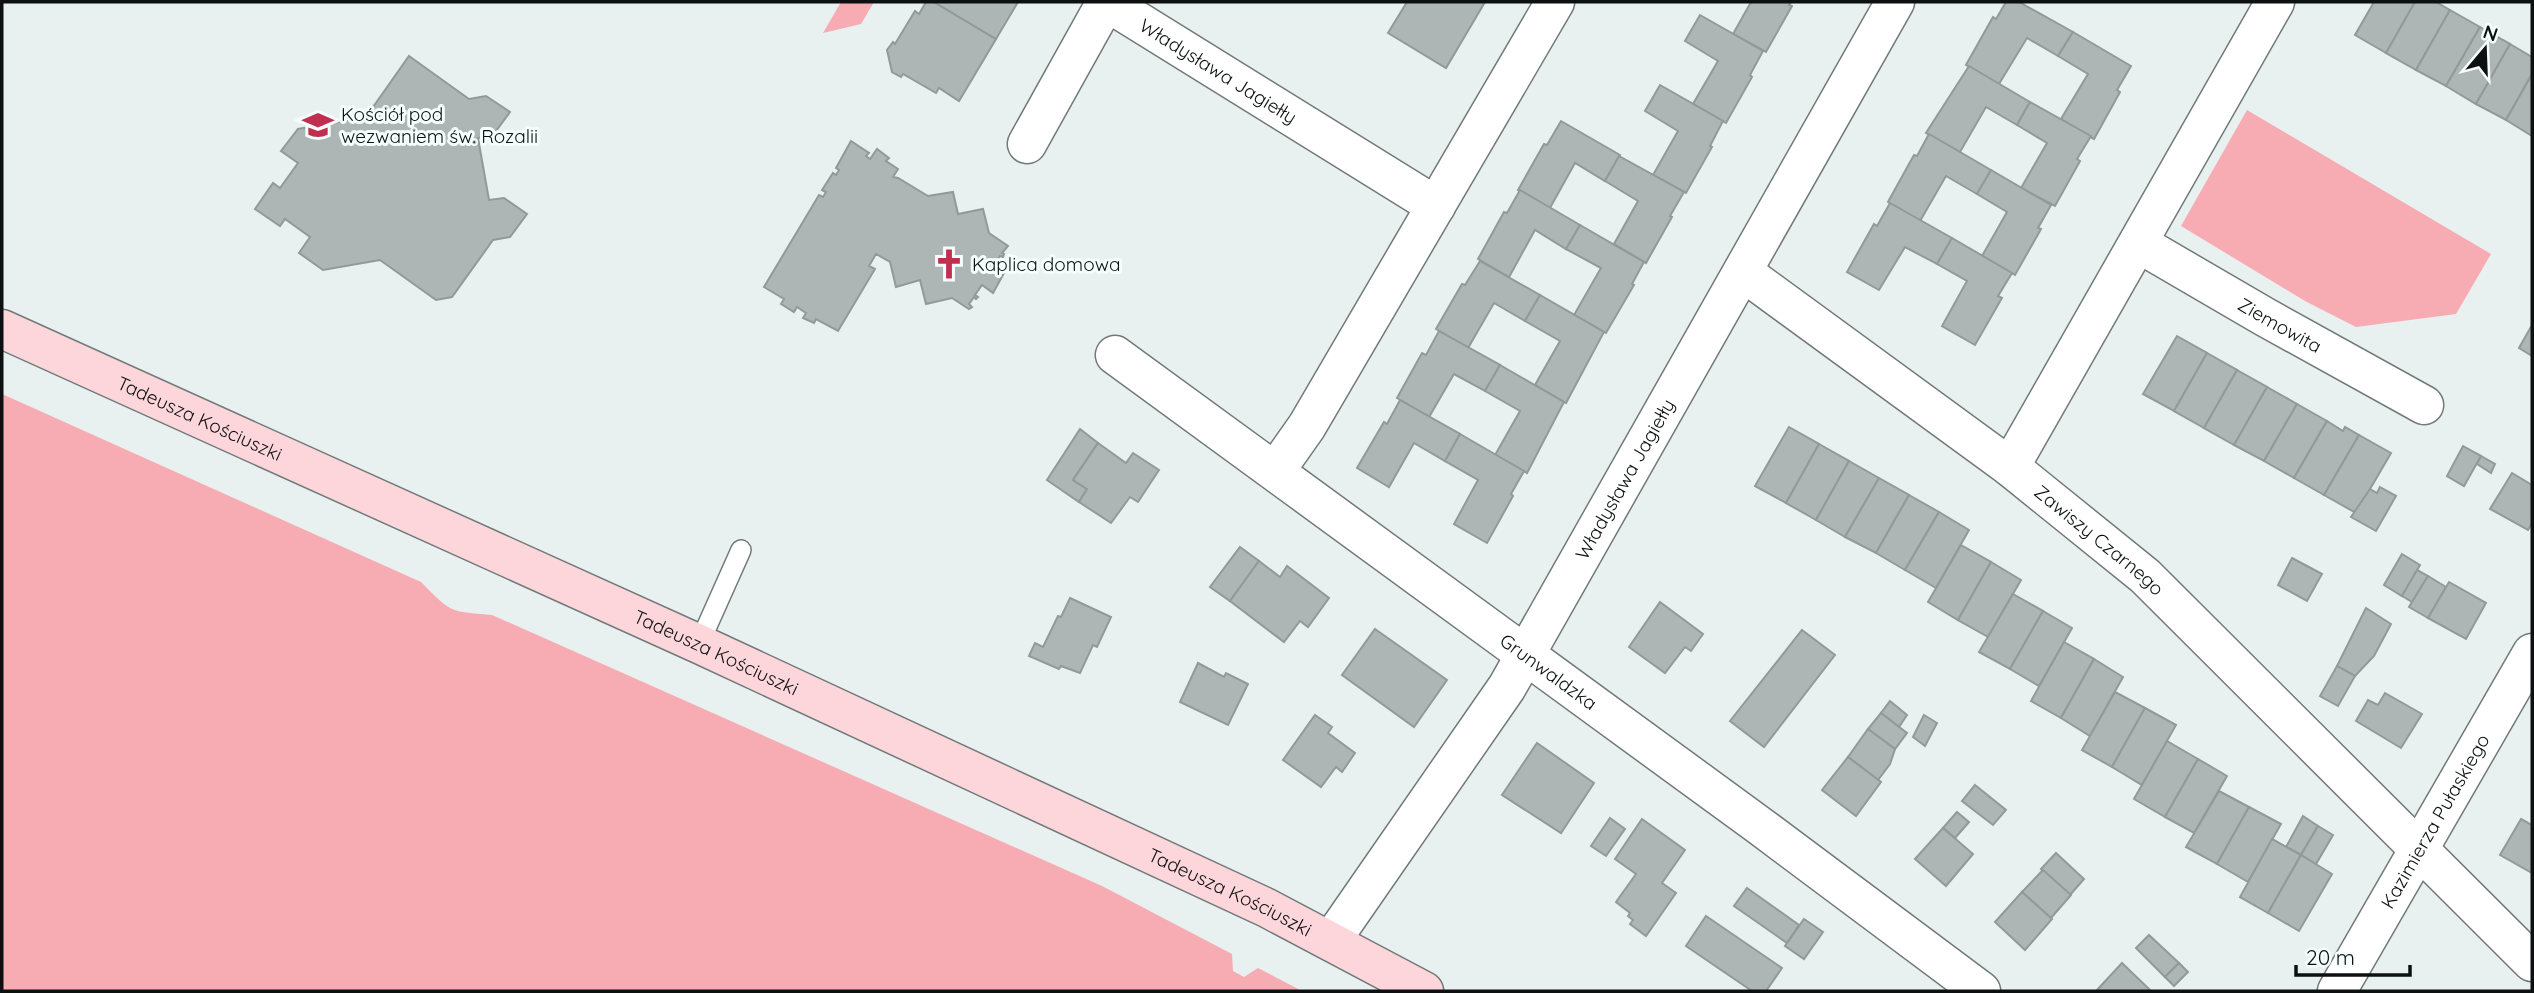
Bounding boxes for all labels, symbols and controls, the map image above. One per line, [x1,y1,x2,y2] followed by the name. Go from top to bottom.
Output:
[1135,13,1302,129] street label: Władysława Jagiełły
[2450,14,2520,84] north arrow
[2480,19,2501,47] text: N
[341,102,538,148] place label: Kościół pod wezwaniem św. Rozalii
[301,108,335,142] school or university icon: Kościół pod wezwaniem św. Rozalii
[932,247,966,281] church icon: Kaplica domowa
[972,252,1121,276] place label: Kaplica domowa
[2234,292,2326,358] street label: Ziemowita
[113,371,286,466] street label: Tadeusza Kościuszki
[1570,394,1680,564] street label: Władysława Jagiełły
[2030,480,2169,600] street label: Zawiszy Czarnego
[630,604,802,701] street label: Tadeusza Kościuszki
[1495,628,1602,715] street label: Grunwaldzka
[2375,730,2495,913] street label: Kazimierza Pułaskiego
[1144,842,1316,942] street label: Tadeusza Kościuszki
[2296,934,2410,978] scale bar
[2306,944,2355,970] text: 20 m

